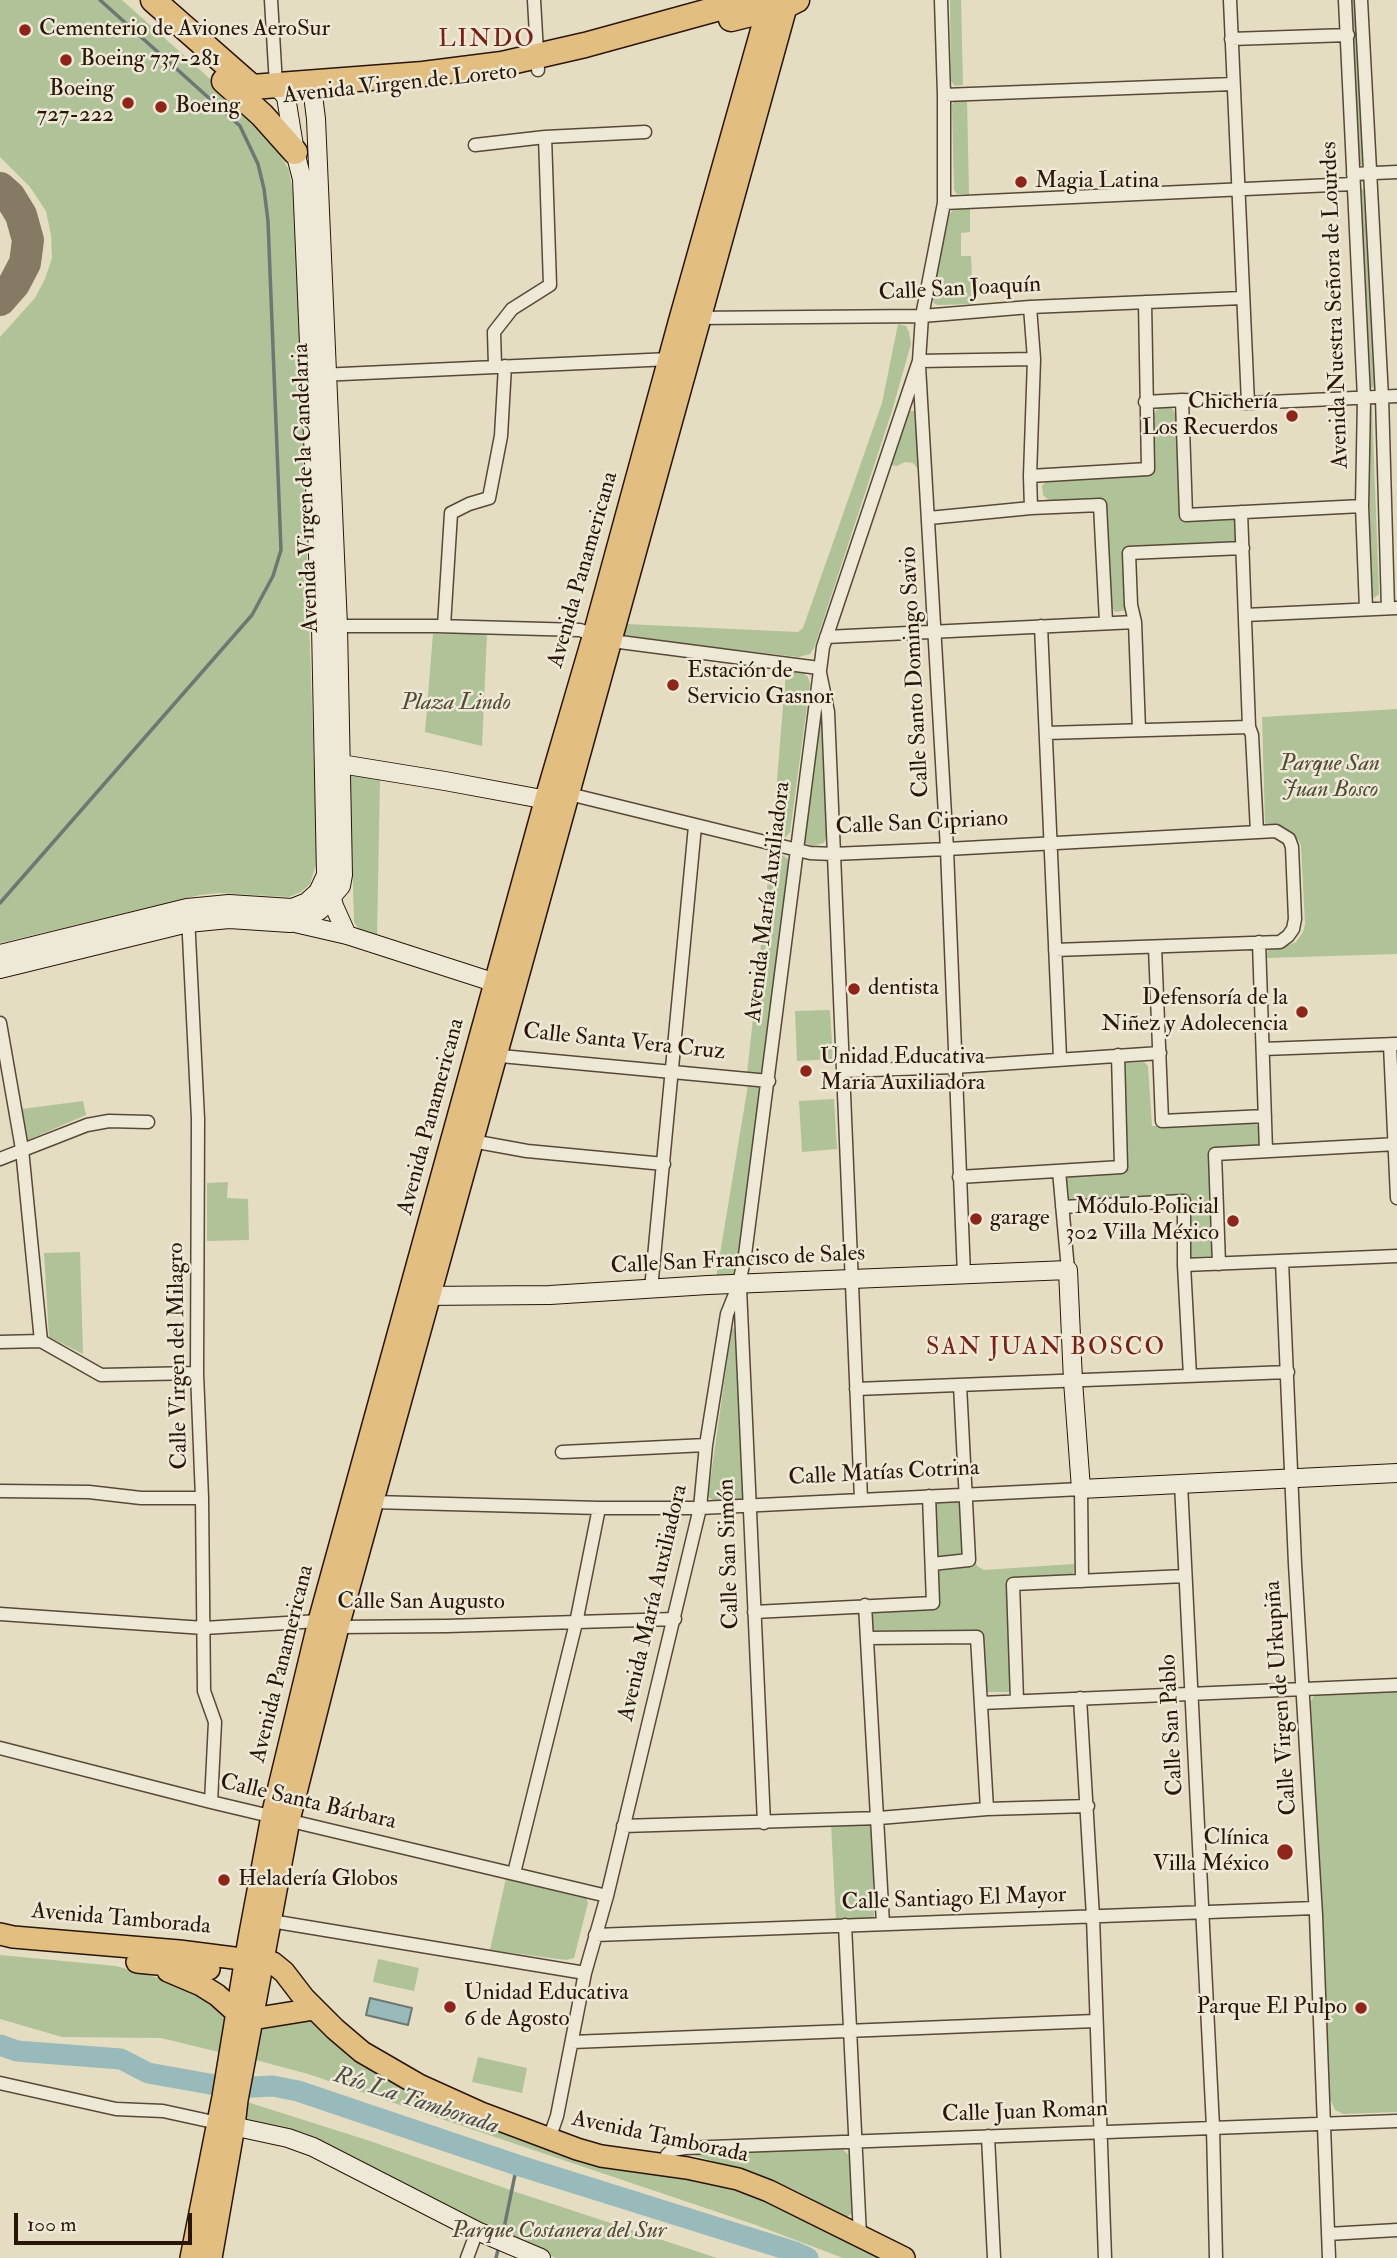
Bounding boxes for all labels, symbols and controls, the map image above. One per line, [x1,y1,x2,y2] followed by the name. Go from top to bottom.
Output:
[39,16,330,44] place label: Cementerio de Aviones AeroSur
[17,22,33,38] marker: Cementerio de Aviones AeroSur
[439,27,535,55] district label: LINDO
[80,46,220,74] place label: Boeing 737-281
[58,52,74,68] marker: Boeing 737-281
[281,59,519,111] street label: Avenida Virgen de Loreto
[37,76,114,130] place label: Boeing 727-222
[175,93,240,121] place label: Boeing
[120,95,136,111] marker: Boeing 727-222
[153,99,169,115] marker: Boeing
[1316,141,1356,469] street label: Avenida Nuestra Señora de Lourdes
[1035,168,1159,196] place label: Magia Latina
[1013,174,1029,190] marker: Magia Latina
[878,272,1042,308] street label: Calle San Joaquín
[288,343,326,633] street label: Avenida Virgen de la Candelaria
[1142,389,1278,443] place label: Chichería Los Recuerdos
[1284,408,1300,424] marker: Chichería Los Recuerdos
[543,469,625,671] street label: Avenida Panamericana
[896,546,936,798] street label: Calle Santo Domingo Savio
[687,658,833,712] place label: Estación de Servicio Gasnor
[665,677,681,693] marker: Estación de Servicio Gasnor
[401,690,511,718] park label: Plaza Lindo
[1280,751,1380,805] park label: Parque San Juan Bosco
[741,780,797,1024] street label: Avenida María Auxiliadora
[835,806,1009,842] street label: Calle San Cipriano
[868,975,939,1003] place label: dentista
[846,981,862,997] marker: dentista
[1101,985,1288,1039] place label: Defensoría de la Niñez y Adolecencia
[1294,1004,1310,1020] marker: Defensoría de la Niñez y Adolecencia
[392,1016,472,1218] street label: Avenida Panamericana
[522,1019,726,1067] street label: Calle Santa Vera Cruz
[820,1044,985,1098] place label: Unidad Educativa Maria Auxiliadora
[798,1063,814,1079] marker: Unidad Educativa Maria Auxiliadora
[1066,1194,1219,1248] place label: Módulo Policial 302 Villa México
[990,1205,1050,1233] place label: garage
[968,1211,984,1227] marker: garage
[1225,1213,1241,1229] marker: Módulo Policial 302 Villa México
[610,1241,866,1281] street label: Calle San Francisco de Sales
[163,1242,195,1470] street label: Calle Virgen del Milagro
[928,1335,1164,1363] district label: SAN JUAN BOSCO
[788,1455,980,1493] street label: Calle Matías Cotrina
[714,1478,746,1630] street label: Calle San Simón
[613,1482,695,1724] street label: Avenida María Auxiliadora
[245,1562,321,1766] street label: Avenida Panamericana
[1260,1580,1304,1816] street label: Calle Virgen de Urkupiña
[337,1589,505,1617] street label: Calle San Augusto
[1156,1654,1190,1796] street label: Calle San Pablo
[217,1769,399,1837] street label: Calle Santa Bárbara
[1153,1825,1269,1879] place label: Clínica Villa México
[1275,1842,1295,1862] marker: Clínica Villa México
[238,1866,398,1894] place label: Heladería Globos
[216,1872,232,1888] marker: Heladería Globos
[841,1882,1067,1918] street label: Calle Santiago El Mayor
[30,1898,212,1942] street label: Avenida Tamborada
[464,1980,629,2034] place label: Unidad Educativa 6 de Agosto
[1196,1994,1347,2022] place label: Parque El Pulpo
[442,1999,458,2015] marker: Unidad Educativa 6 de Agosto
[1353,2000,1369,2016] marker: Parque El Pulpo
[330,2062,502,2142] water label: Río La Tamborada
[942,2096,1108,2130] street label: Calle Juan Roman
[569,2106,751,2170] street label: Avenida Tamborada
[18,2198,196,2242] scale bar
[27,2211,77,2238] text: 100 m
[452,2218,666,2246] park label: Parque Costanera del Sur

